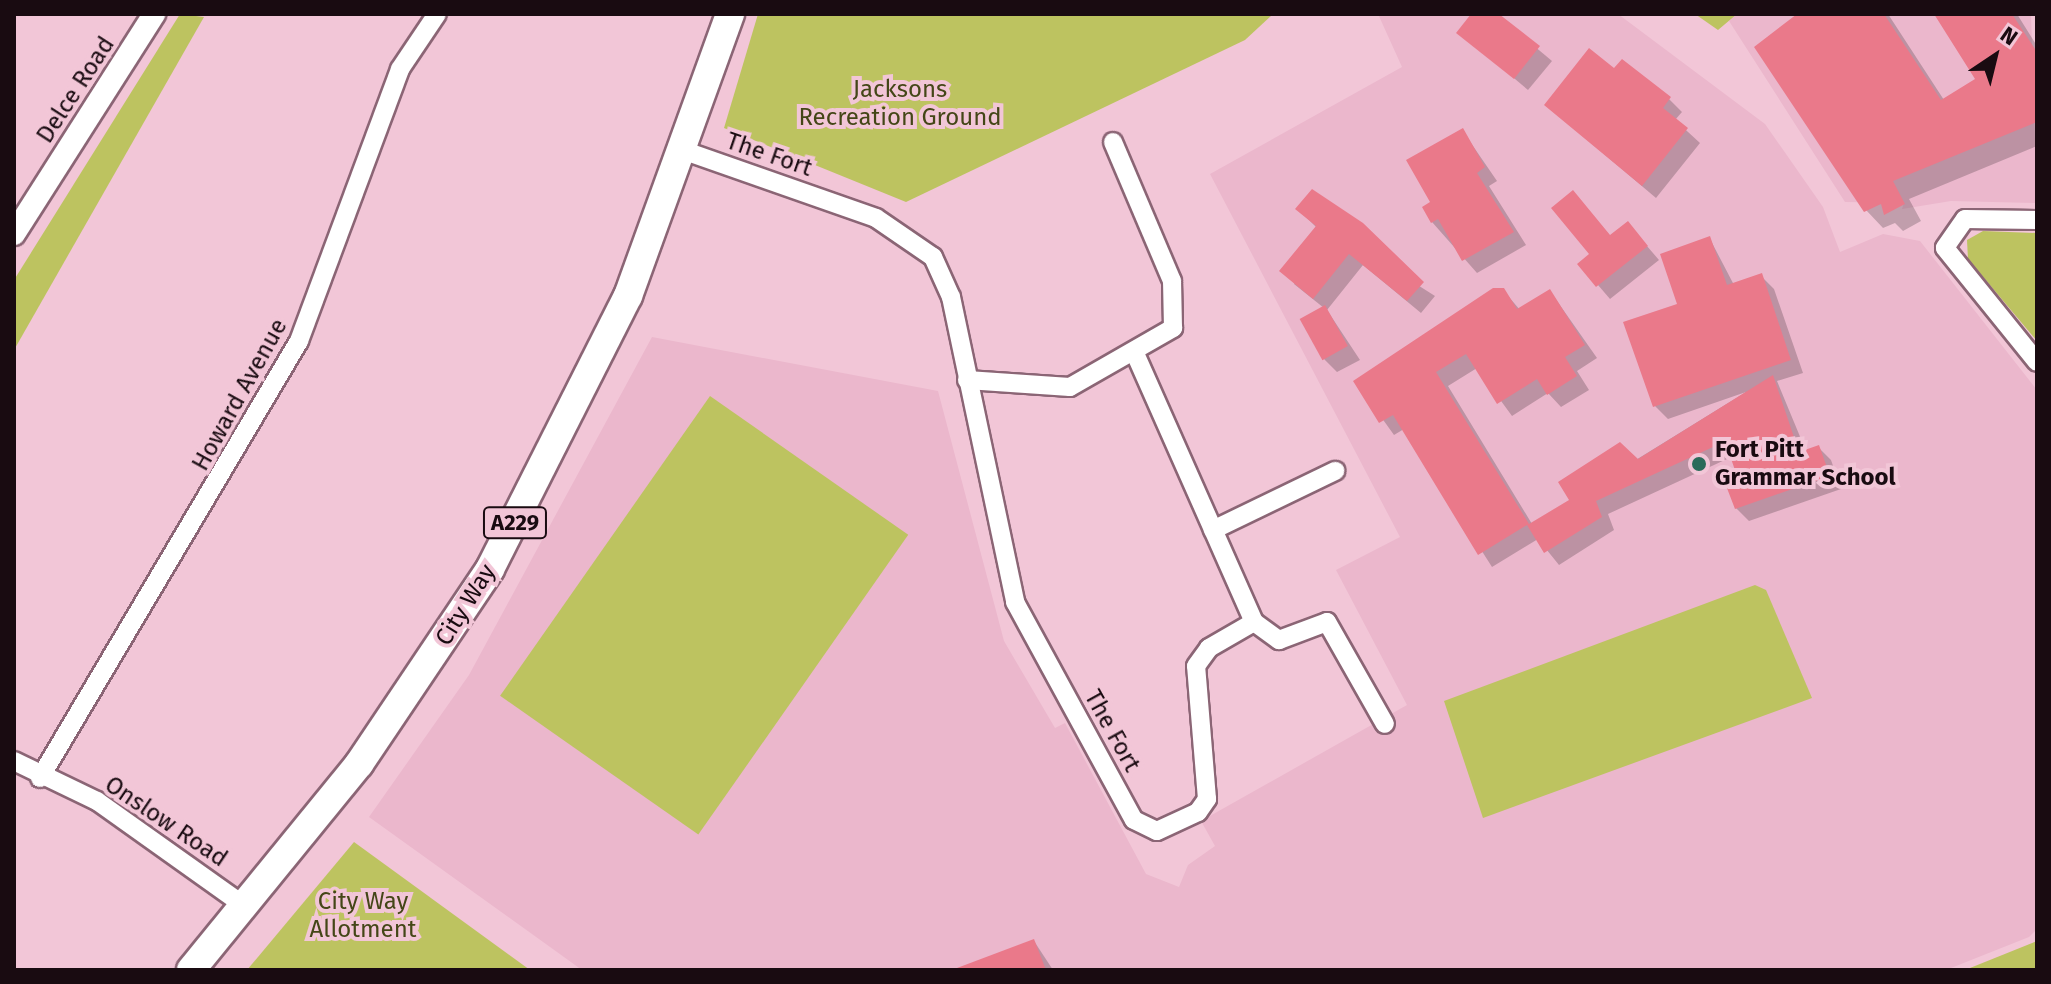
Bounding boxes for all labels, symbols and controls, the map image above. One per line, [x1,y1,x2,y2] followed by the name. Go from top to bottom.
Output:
[1955,16,2035,96] north arrow
[1995,21,2023,51] text: N
[31,31,121,149] street label: Delce Road
[798,76,1002,132] park label: Jacksons Recreation Ground
[722,127,816,183] street label: The Fort
[186,314,294,476] street label: Howard Avenue
[1715,436,1896,492] place label: Fort Pitt Grammar School
[1690,455,1708,473] marker: Fort Pitt Grammar School
[481,505,549,541] road number: A229
[430,559,502,651] street label: City Way
[1078,685,1146,777] street label: The Fort
[99,770,233,874] street label: Onslow Road
[310,888,416,944] park label: City Way Allotment

